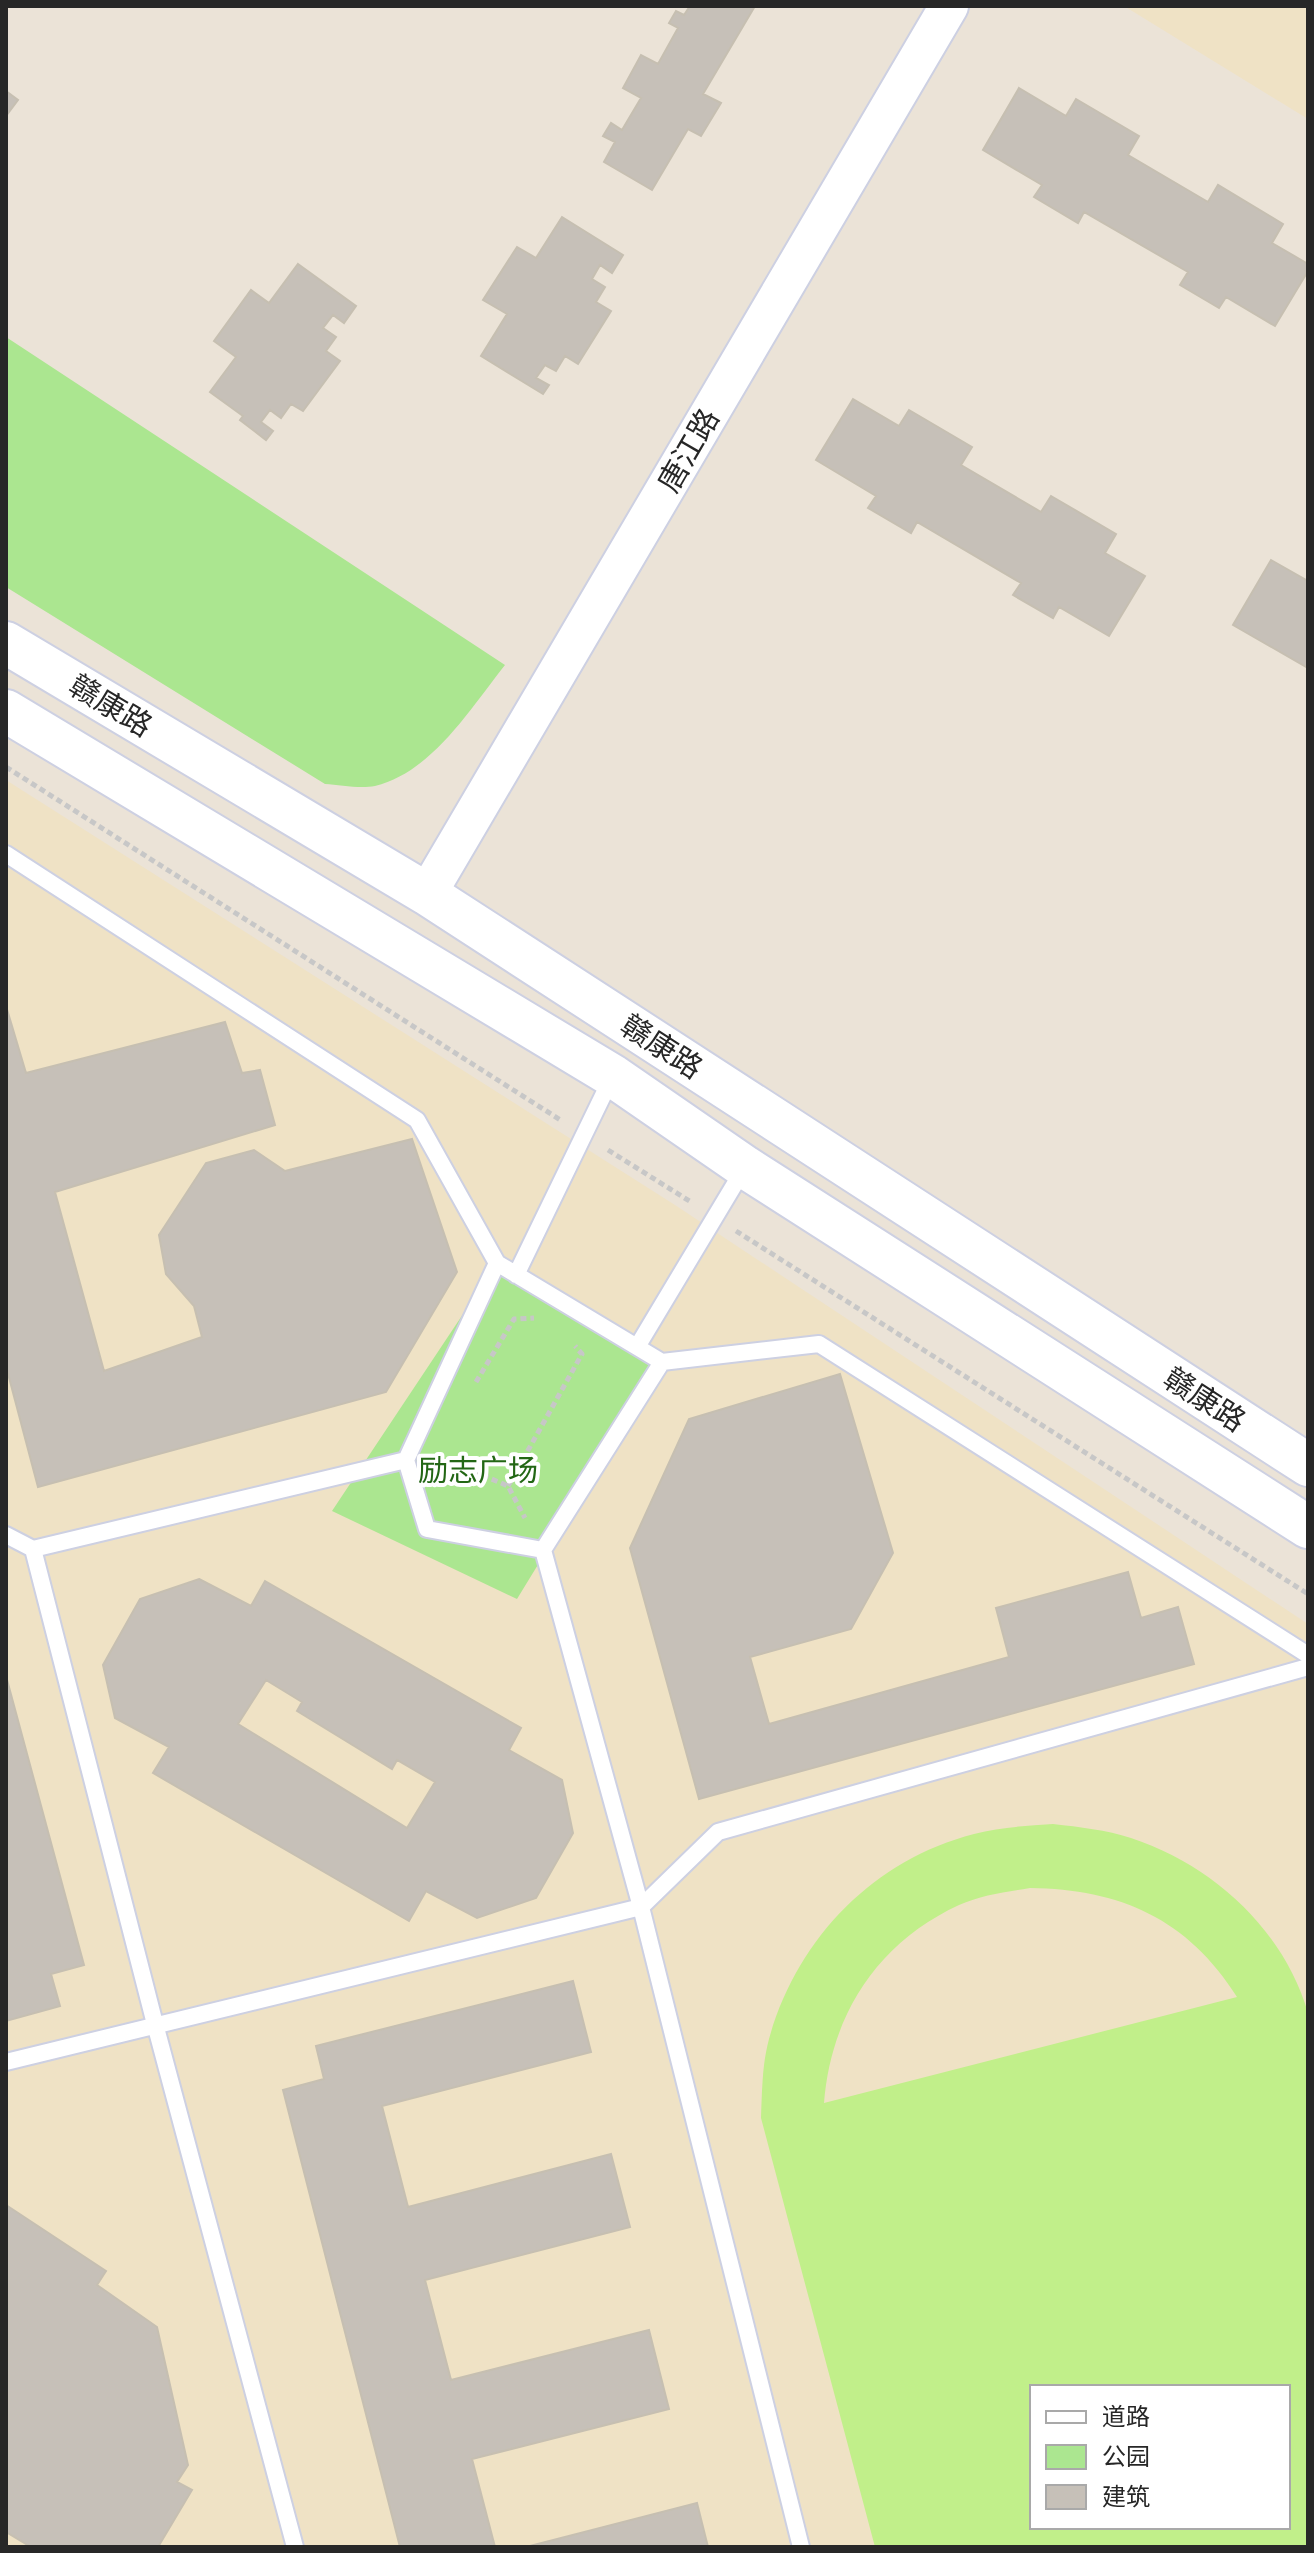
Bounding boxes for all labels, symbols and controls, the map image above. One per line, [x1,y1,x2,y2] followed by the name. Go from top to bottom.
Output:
[649,402,727,498] street label: 唐江路
[63,666,159,744] street label: 赣康路
[614,1006,710,1086] street label: 赣康路
[1157,1359,1253,1439] street label: 赣康路
[418,1451,538,1489] park label: 励志广场
[1030,2385,1290,2529] legend
[1102,2401,1150,2431] text: 道路
[1102,2441,1150,2471] text: 公园
[1102,2481,1150,2511] text: 建筑

